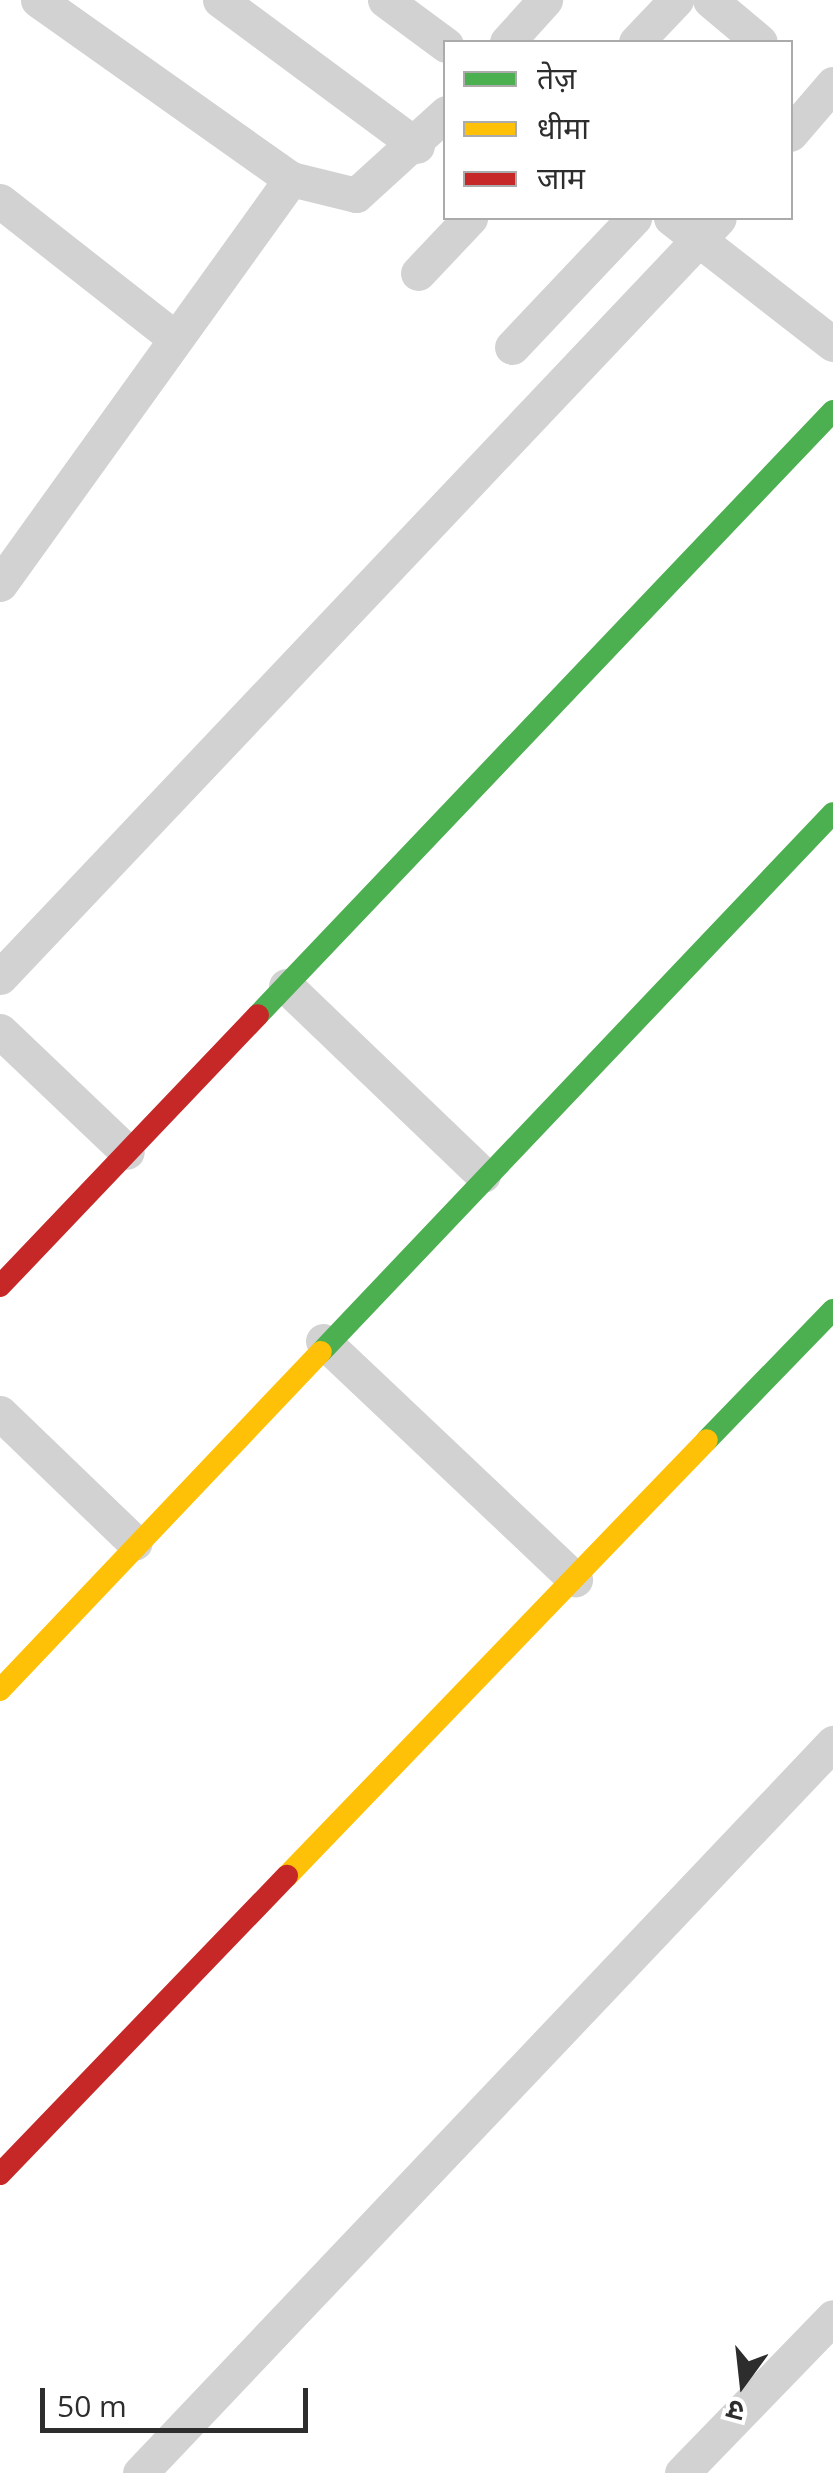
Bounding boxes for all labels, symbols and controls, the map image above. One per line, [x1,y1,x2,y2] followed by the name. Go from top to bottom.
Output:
[443,40,793,220] legend
[537,57,576,98] text: तेज़
[537,107,589,148] text: धीमा
[537,157,585,198] text: जाम
[693,2333,793,2433] north arrow
[45,2368,312,2430] scale bar
[57,2385,127,2426] text: 50 m
[722,2392,748,2432] text: उ

